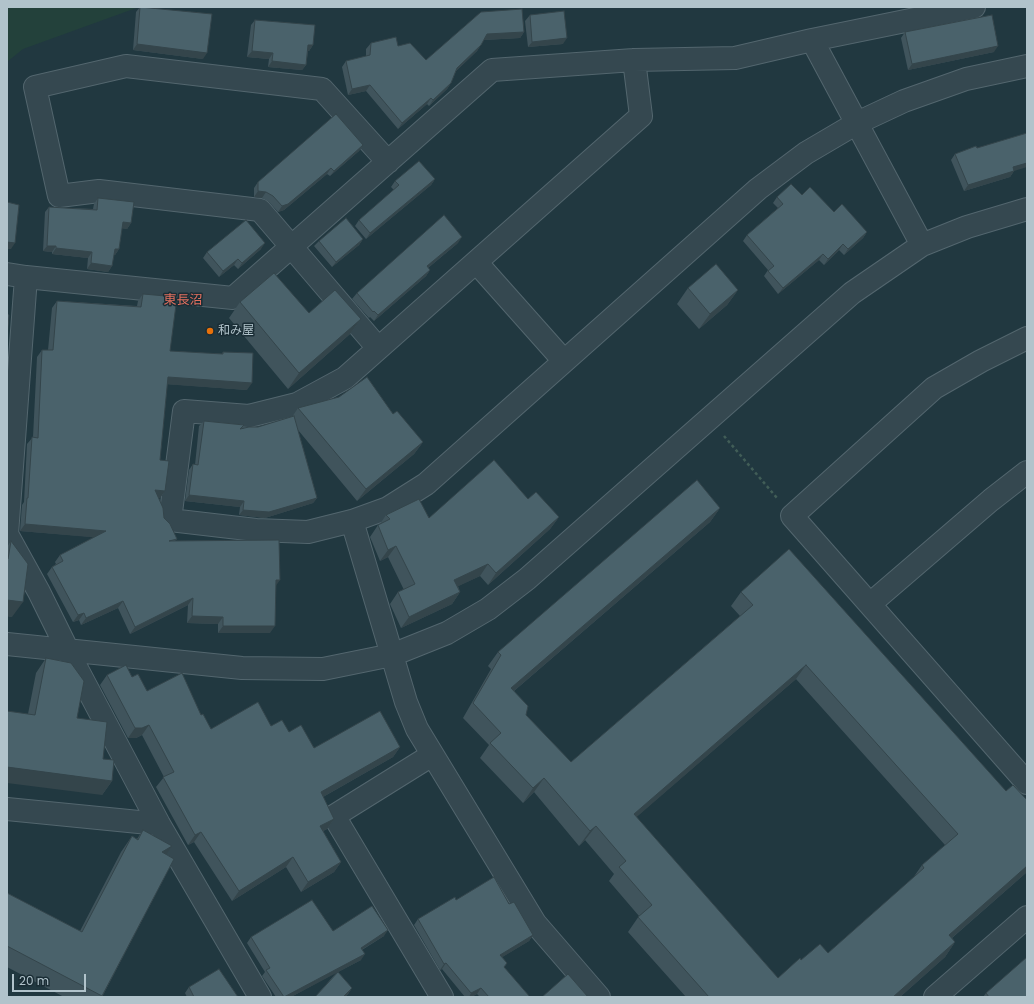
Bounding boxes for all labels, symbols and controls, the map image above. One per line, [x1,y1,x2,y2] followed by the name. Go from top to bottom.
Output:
[164,293,202,309] district label: 東長沼
[218,324,254,338] place label: 和み屋
[205,326,215,336] marker: 和み屋
[14,966,88,992] scale bar
[19,972,49,989] text: 20 m

